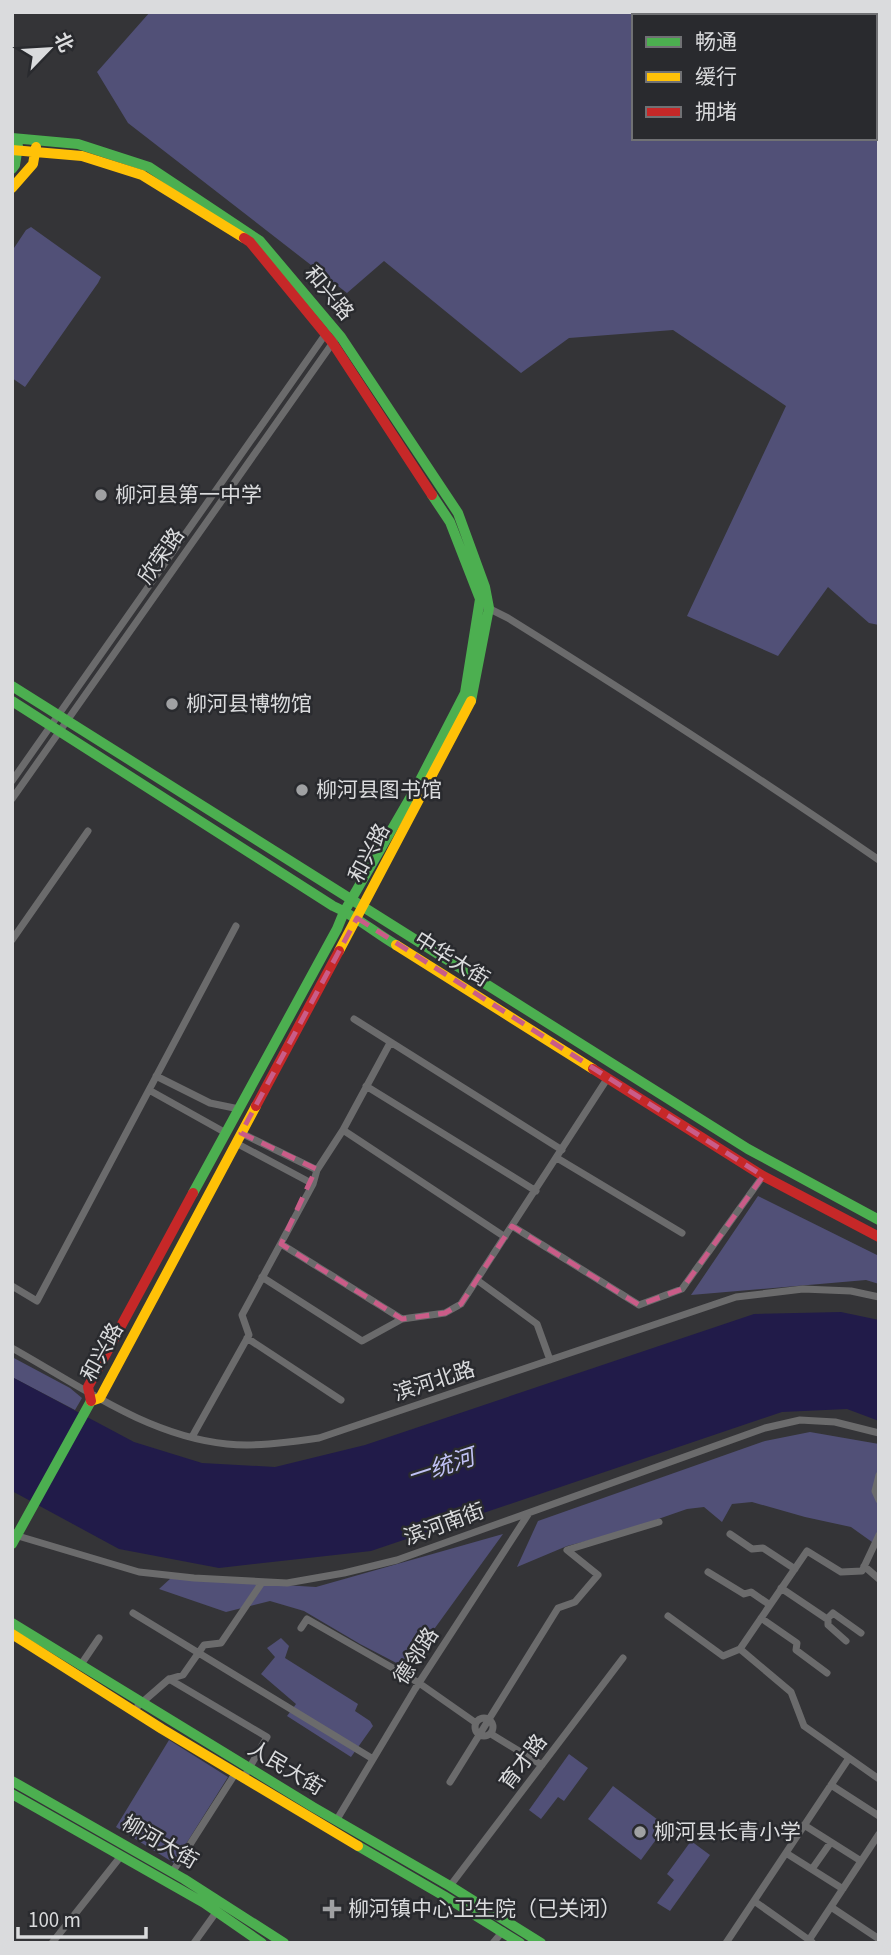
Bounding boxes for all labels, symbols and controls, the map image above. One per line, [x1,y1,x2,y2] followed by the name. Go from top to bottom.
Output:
[14,14,84,84] north arrow
[632,14,877,140] legend
[695,27,737,57] text: 畅通
[47,28,79,57] text: 北
[695,62,737,92] text: 缓行
[695,97,737,127] text: 拥堵
[297,259,361,327] street label: 和兴路
[115,480,262,510] place label: 柳河县第一中学
[93,487,109,503] marker: 柳河县第一中学
[131,522,191,590] street label: 欣荣路
[186,689,312,719] place label: 柳河县博物馆
[164,696,180,712] marker: 柳河县博物馆
[316,775,442,805] place label: 柳河县图书馆
[294,782,310,798] marker: 柳河县图书馆
[341,818,397,888] street label: 和兴路
[408,924,496,994] street label: 中华大街
[74,1317,130,1387] street label: 和兴路
[389,1354,479,1408] street label: 滨河北路
[403,1439,483,1493] water label: 一统河
[399,1496,489,1552] street label: 滨河南街
[386,1621,446,1691] street label: 德邻路
[492,1728,554,1796] street label: 育才路
[242,1734,330,1802] street label: 人民大街
[116,1808,204,1876] street label: 柳河大街
[654,1817,801,1847] place label: 柳河县长青小学
[632,1824,648,1840] marker: 柳河县长青小学
[348,1894,621,1924] place label: 柳河镇中心卫生院（已关闭）
[18,1896,145,1940] scale bar
[322,1899,342,1919] marker: 柳河镇中心卫生院（已关闭）
[28,1905,81,1935] text: 100 m

